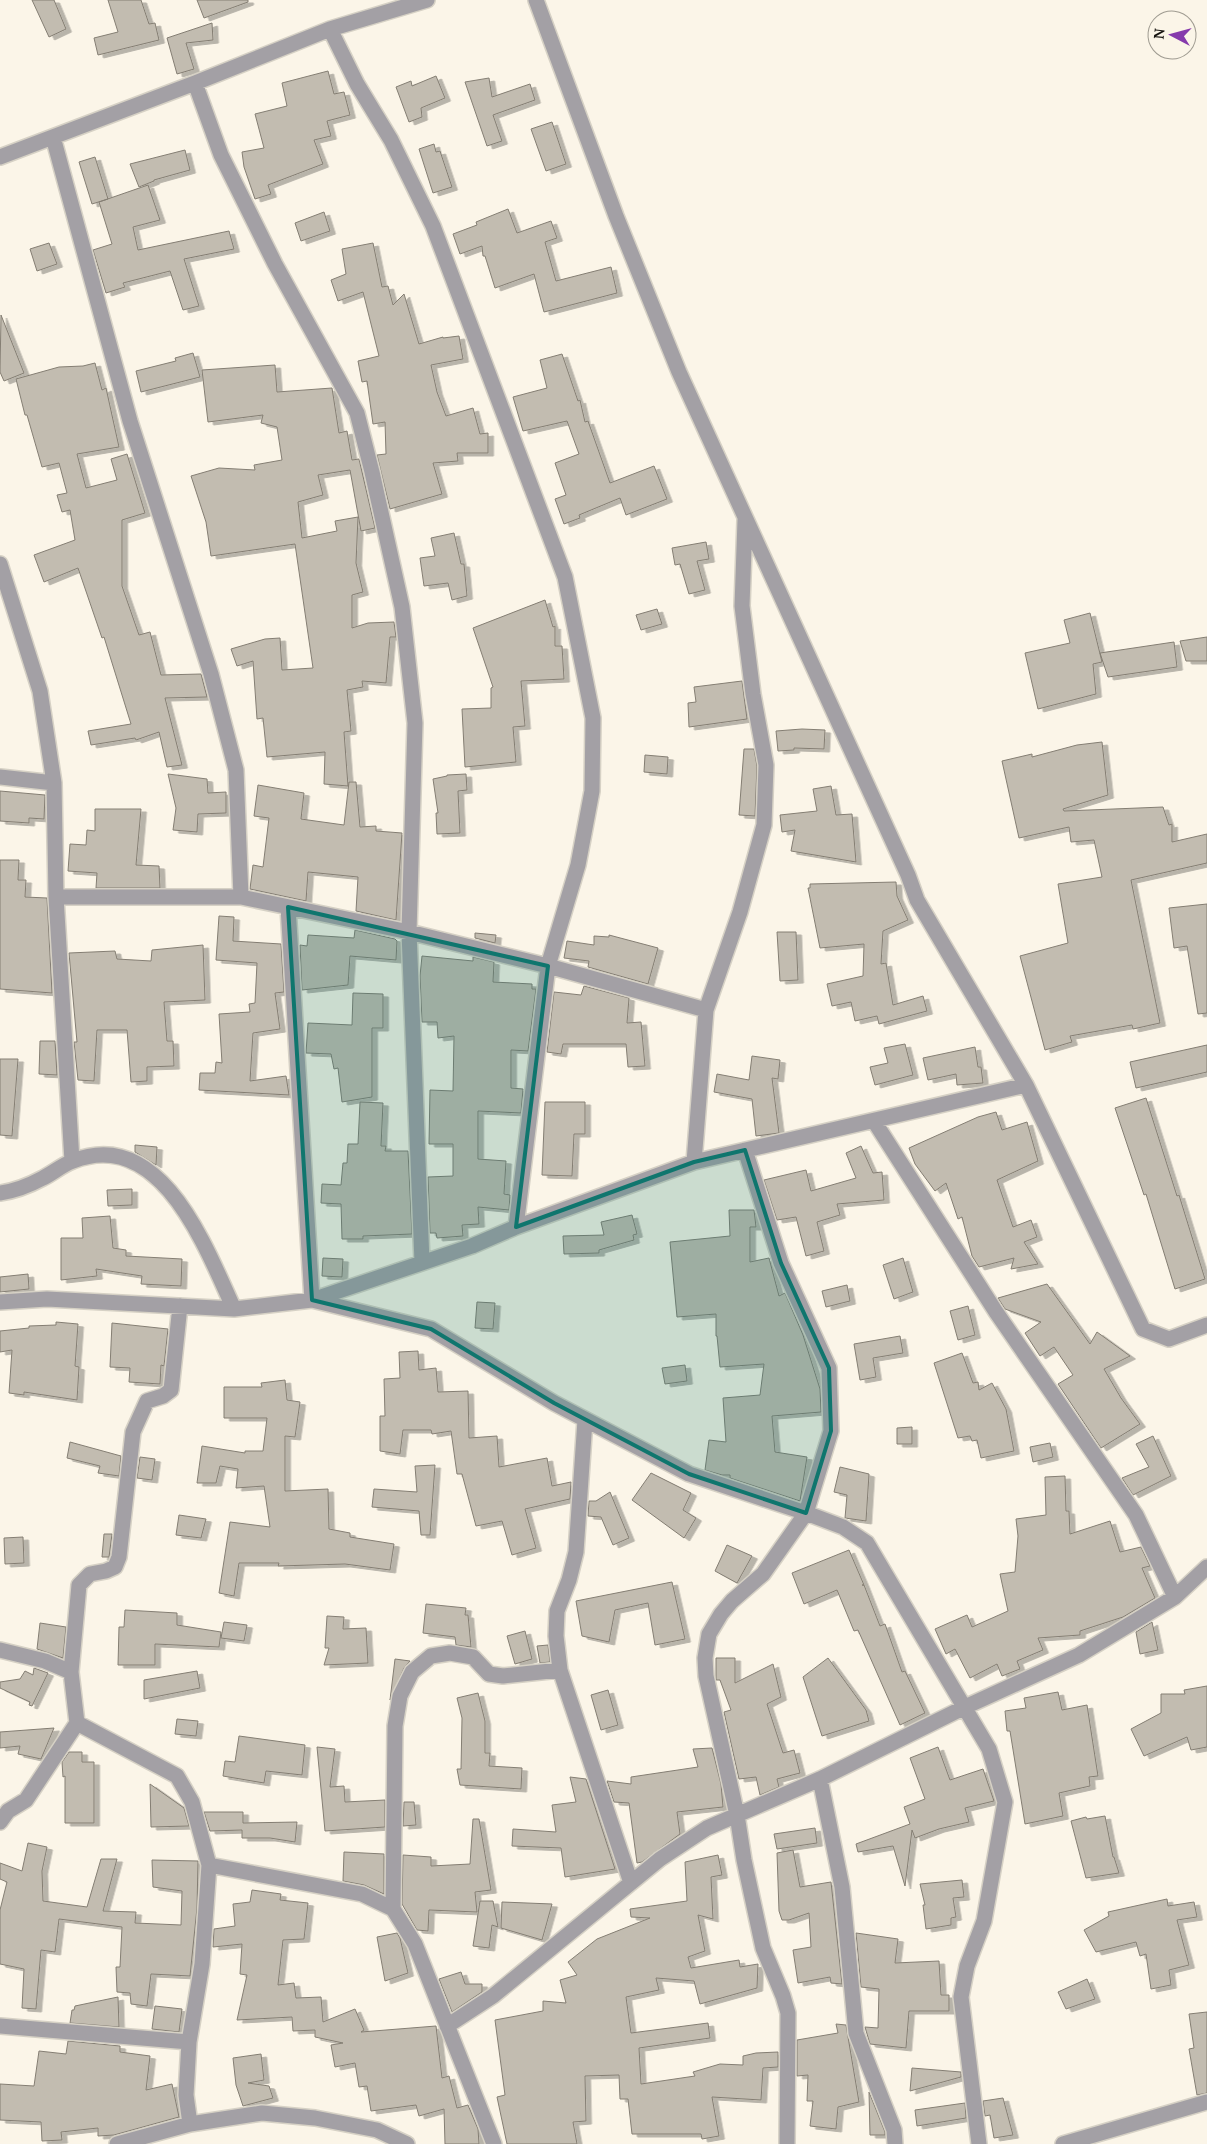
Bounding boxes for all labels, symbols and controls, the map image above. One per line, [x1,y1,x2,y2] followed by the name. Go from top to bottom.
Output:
[1147,10,1197,60] north arrow
[1149,27,1169,40] text: N

